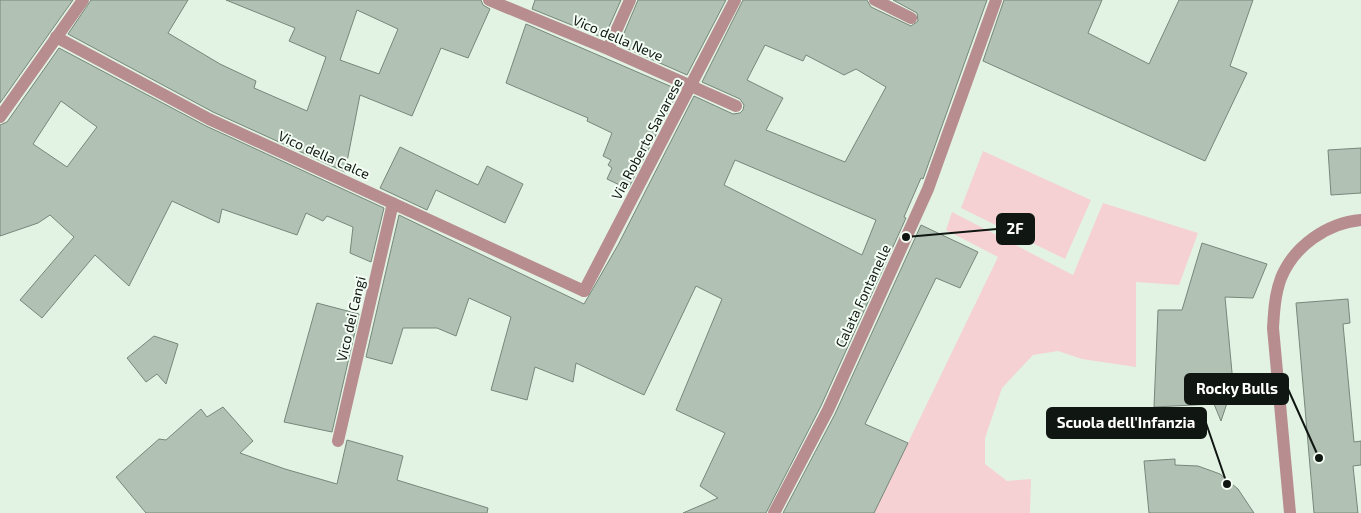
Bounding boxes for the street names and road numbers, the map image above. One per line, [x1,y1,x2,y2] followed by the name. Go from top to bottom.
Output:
[570,11,666,64] street label: Vico della Neve
[607,75,686,202] street label: Via Roberto Savarese
[276,127,373,182] street label: Vico della Calce
[831,242,894,350] street label: Calata Fontanelle
[332,275,369,363] street label: Vico dei Cangi

